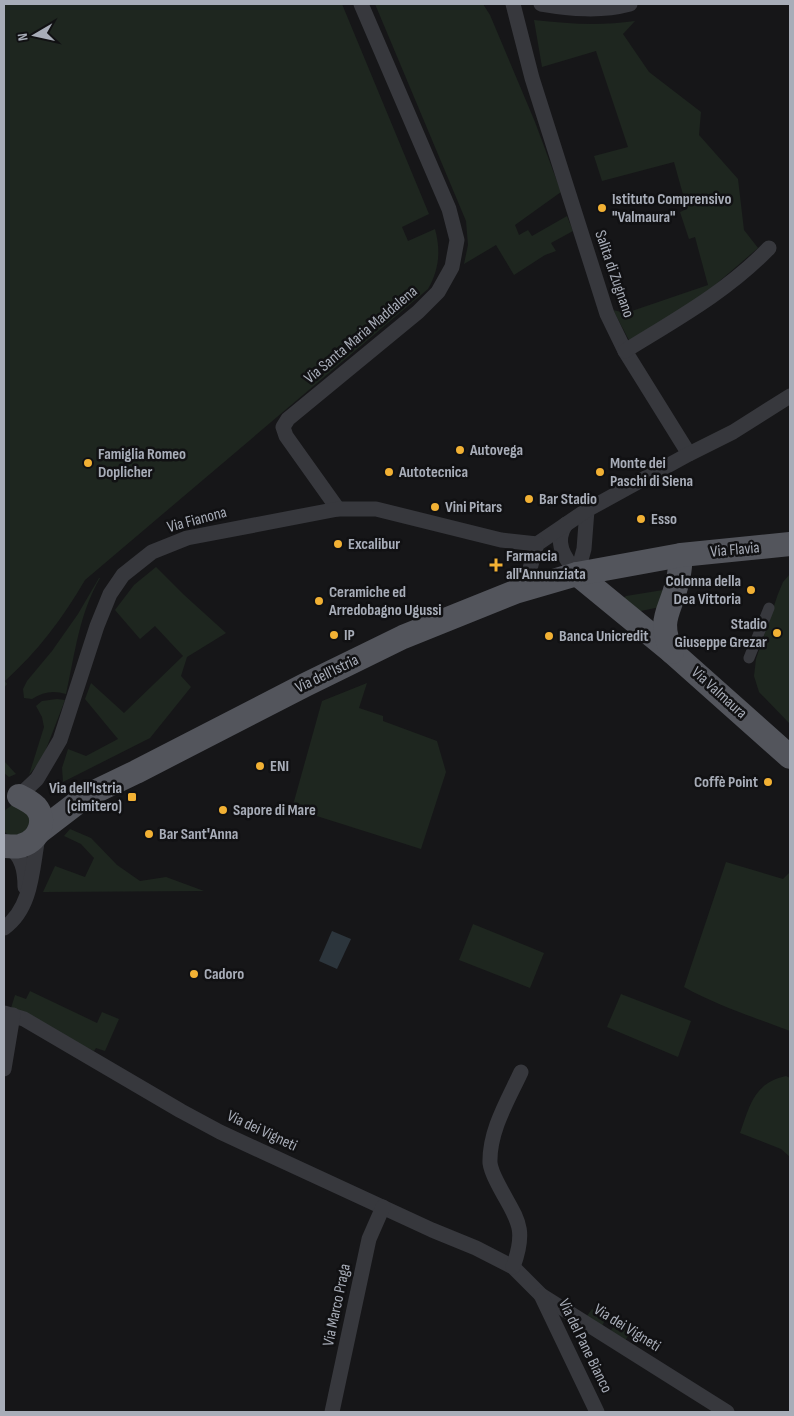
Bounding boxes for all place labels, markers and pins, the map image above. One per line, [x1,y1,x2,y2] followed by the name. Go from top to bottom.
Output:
[612,190,731,227] place label: Istituto Comprensivo "Valmaura"
[596,202,608,214] marker: Istituto Comprensivo "Valmaura"
[469,441,523,460] place label: Autovega
[454,444,466,456] marker: Autovega
[98,445,186,482] place label: Famiglia Romeo Doplicher
[610,454,693,491] place label: Monte dei Paschi di Siena
[82,457,94,469] marker: Famiglia Romeo Doplicher
[398,463,468,482] place label: Autotecnica
[383,466,395,478] marker: Autotecnica
[594,466,606,478] marker: Monte dei Paschi di Siena
[539,490,597,509] place label: Bar Stadio
[523,493,535,505] marker: Bar Stadio
[445,498,502,517] place label: Vini Pitars
[429,501,441,513] marker: Vini Pitars
[651,510,677,529] place label: Esso
[635,513,647,525] marker: Esso
[348,535,400,554] place label: Excalibur
[332,538,344,550] marker: Excalibur
[506,547,586,584] place label: Farmacia all'Annunziata
[490,559,502,571] marker: Farmacia all'Annunziata
[666,572,741,609] place label: Colonna della Dea Vittoria
[328,583,442,620] place label: Ceramiche ed Arredobagno Ugussi
[745,584,757,596] marker: Colonna della Dea Vittoria
[313,595,325,607] marker: Ceramiche ed Arredobagno Ugussi
[675,615,767,652] place label: Stadio Giuseppe Grezar
[344,626,355,645] place label: IP
[559,627,649,646] place label: Banca Unicredit
[771,627,783,639] marker: Stadio Giuseppe Grezar
[328,629,340,641] marker: IP
[543,630,555,642] marker: Banca Unicredit
[270,757,289,776] place label: ENI
[254,760,266,772] marker: ENI
[694,773,758,792] place label: Coffè Point
[762,776,774,788] marker: Coffè Point
[49,779,122,816] place label: Via dell'Istria (cimitero)
[126,791,138,803] marker: Via dell'Istria (cimitero)
[233,801,316,820] place label: Sapore di Mare
[217,804,229,816] marker: Sapore di Mare
[159,825,238,844] place label: Bar Sant'Anna
[143,828,155,840] marker: Bar Sant'Anna
[204,965,244,984] place label: Cadoro
[188,968,200,980] marker: Cadoro

